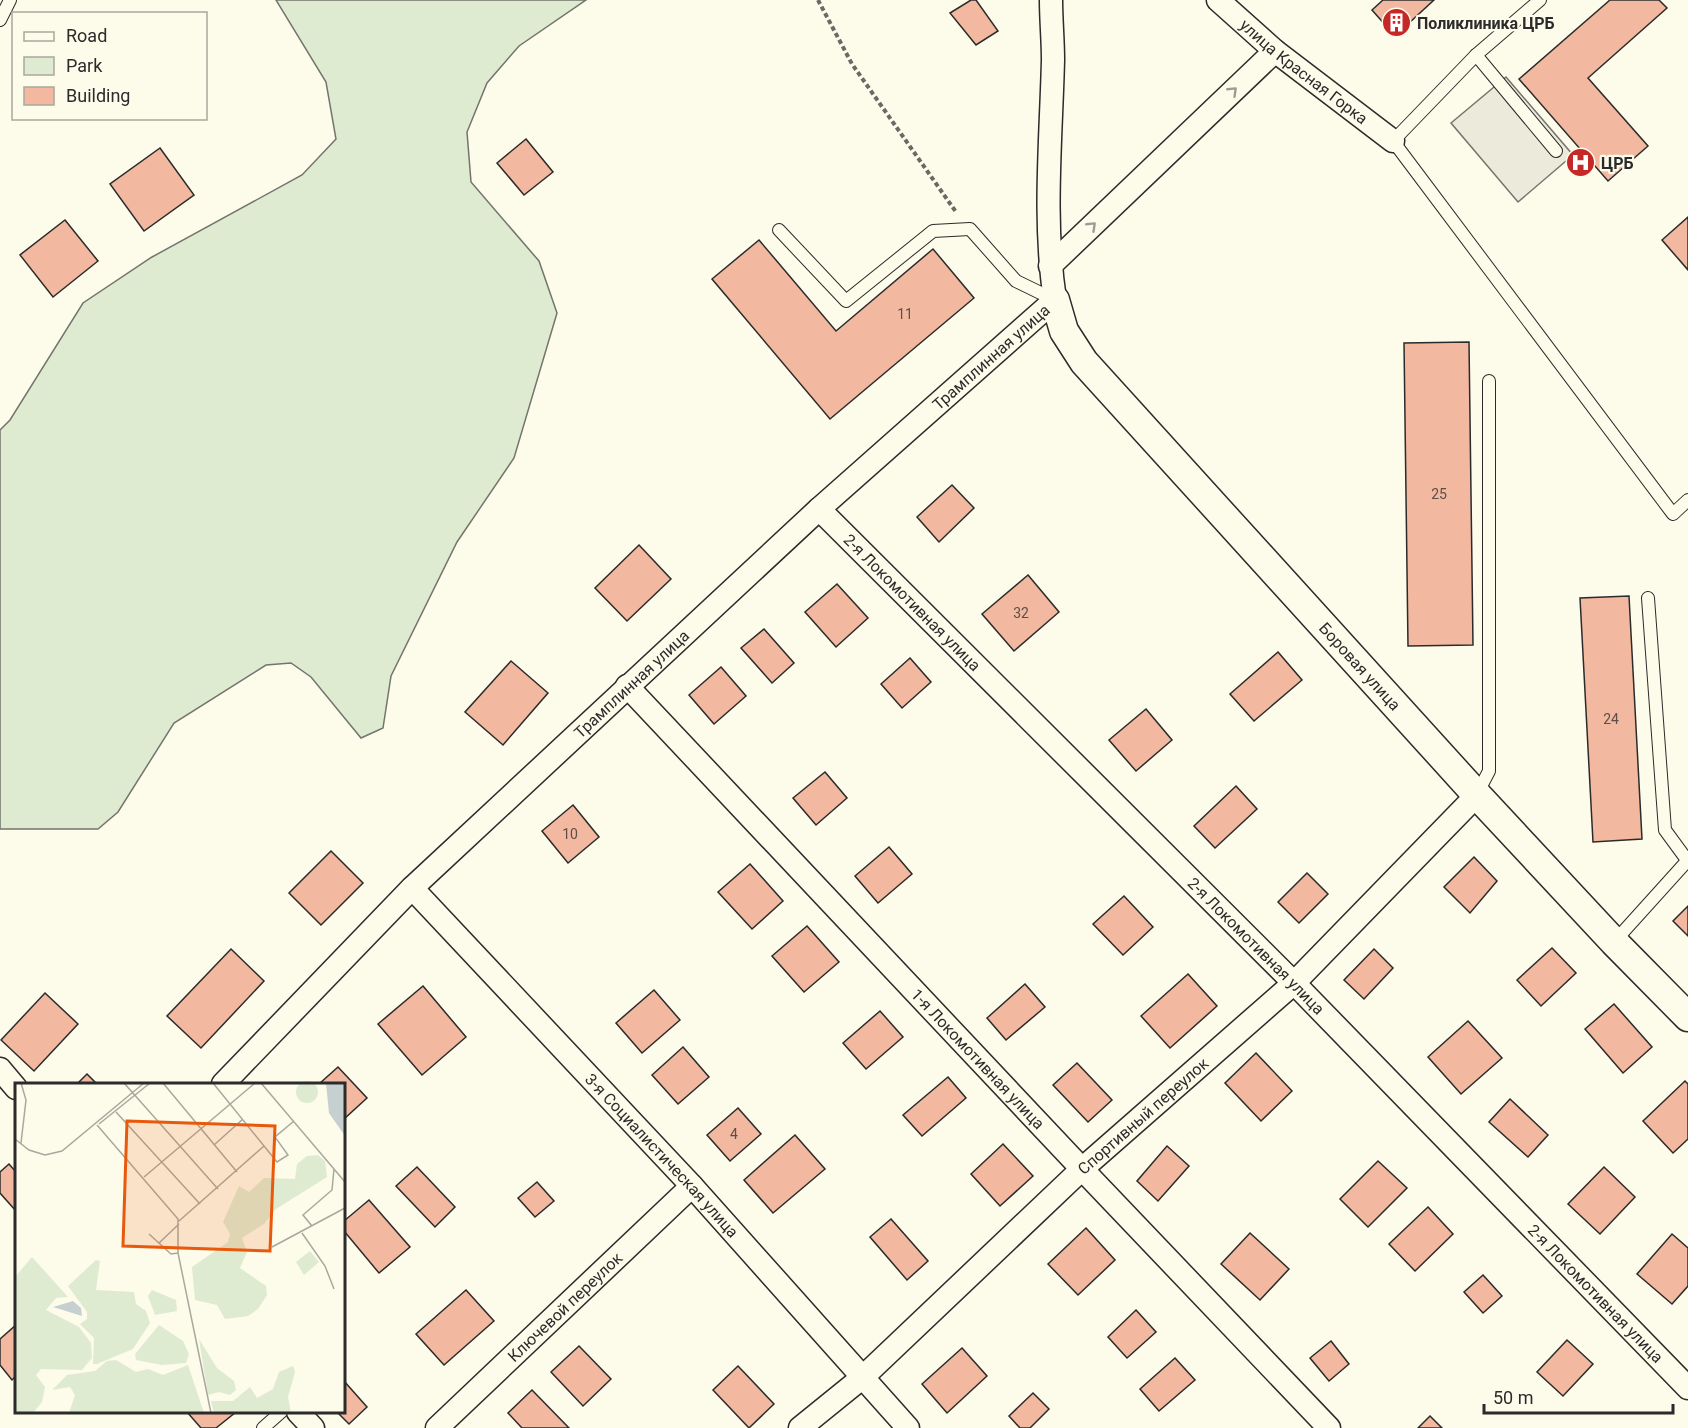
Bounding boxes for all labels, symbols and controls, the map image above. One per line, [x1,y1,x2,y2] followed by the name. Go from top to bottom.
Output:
[1380,7,1412,39] building icon: Поликлиника ЦРБ
[12,12,207,120] legend
[1417,14,1555,33] place label: Поликлиника ЦРБ
[1236,15,1372,128] street label: улица Красная Горка
[66,25,107,46] text: Road
[66,55,103,76] text: Park
[66,85,130,106] text: Building
[1226,87,1236,98] one-way arrow
[1564,147,1596,179] hospital icon: ЦРБ
[1601,154,1633,173] place label: ЦРБ
[1085,222,1096,233] one-way arrow
[928,300,1053,414] street label: Трамплинная улица
[897,306,913,322] house number: 11
[1431,486,1447,502] house number: 25
[840,530,985,675] street label: 2-я Локомотивная улица
[1013,605,1029,621] house number: 32
[1315,618,1405,714] street label: Боровая улица
[570,626,693,742] street label: Трамплинная улица
[1603,711,1619,727] house number: 24
[562,826,578,842] house number: 10
[1184,873,1329,1018] street label: 2-я Локомотивная улица
[907,985,1049,1133] street label: 1-я Локомотивная улица
[1074,1053,1212,1178] street label: Спортивный переулок
[582,1069,743,1241] street label: 3-я Социалистическая улица
[15,1083,345,1413] inset map
[730,1126,738,1142] house number: 4
[1524,1220,1667,1367] street label: 2-я Локомотивная улица
[503,1248,626,1366] street label: Ключевой переулок
[1484,1377,1673,1415] scale bar
[1493,1387,1533,1408] text: 50 m

